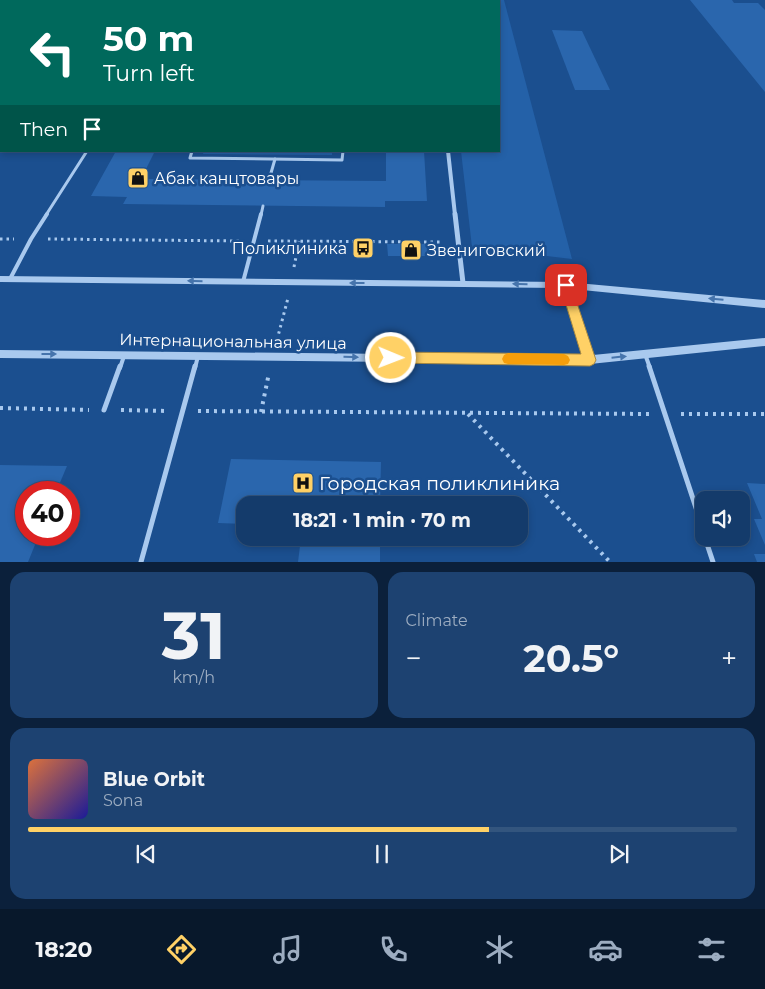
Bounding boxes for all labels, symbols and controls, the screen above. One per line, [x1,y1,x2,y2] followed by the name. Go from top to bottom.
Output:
[103,17,194,60] text: 50 m
[20,20,85,85] icon: left
[103,60,195,87] text: Turn left
[78,115,106,143] icon: arrive
[20,118,68,141] text: Then
[126,166,150,190] shop icon: Абак канцтовары
[154,169,299,188] place label: Абак канцтовары
[351,236,375,260] bus stop icon: Поликлиника
[399,238,423,262] shop icon: Звениговский
[232,239,347,258] place label: Поликлиника
[427,241,546,260] place label: Звениговский
[545,264,587,306] pin
[552,271,580,299] icon: arrive
[186,277,202,285] one-way arrow
[349,279,365,287] one-way arrow
[511,280,527,288] one-way arrow
[708,295,724,303] one-way arrow
[119,330,347,353] street label: Интернациональная улица
[364,331,416,383] position arrow
[41,350,57,358] one-way arrow
[343,353,359,361] one-way arrow
[611,353,627,361] one-way arrow
[291,471,315,495] hospital icon: Городская поликлиника
[319,472,560,495] place label: Городская поликлиника
[15,481,80,546] speed limit sign: 40
[695,491,750,546] map controls
[695,491,750,546] button: sound
[293,509,471,532] text: 18:21 · 1 min · 70 m
[162,596,226,675] text: 31
[406,611,468,630] text: Climate
[523,635,619,682] text: 20.5°
[406,641,422,675] text: −
[721,641,737,675] text: +
[172,668,215,687] text: km/h
[103,768,205,791] text: Blue Orbit
[103,791,143,810] text: Sona
[132,840,160,868] icon: previous
[368,840,396,868] icon: pause
[605,840,633,868] icon: next
[164,932,199,967] icon: directions
[270,932,305,967] icon: music
[376,932,411,967] icon: phone
[482,932,517,967] icon: climate
[588,932,623,967] icon: car
[694,932,729,967] icon: filters
[36,936,92,963] text: 18:20

